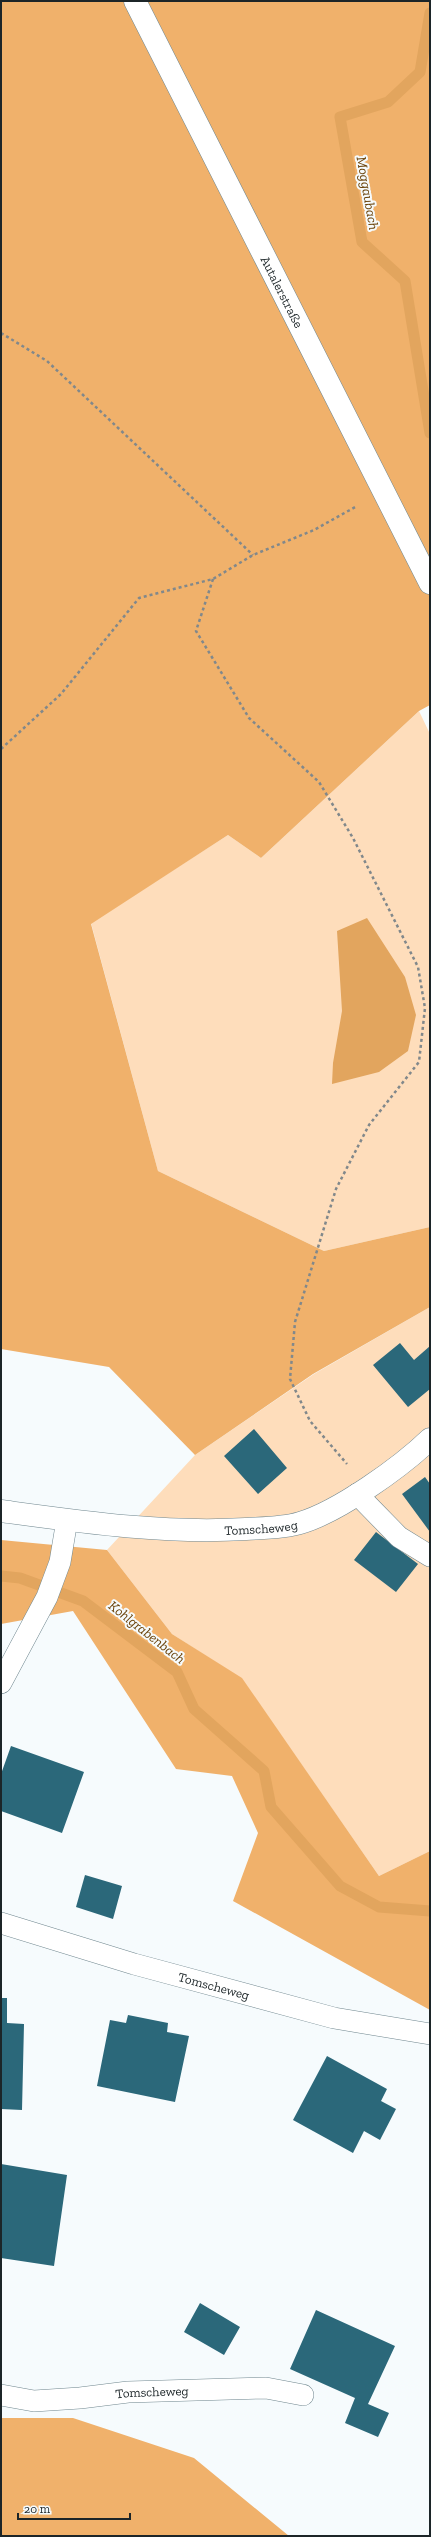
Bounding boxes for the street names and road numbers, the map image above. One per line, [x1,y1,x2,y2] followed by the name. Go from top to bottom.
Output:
[257,254,306,330] street label: Autalerstraße
[224,1517,299,1538] street label: Tomscheweg
[177,1969,251,2003] street label: Tomscheweg
[115,2383,189,2402] street label: Tomscheweg

